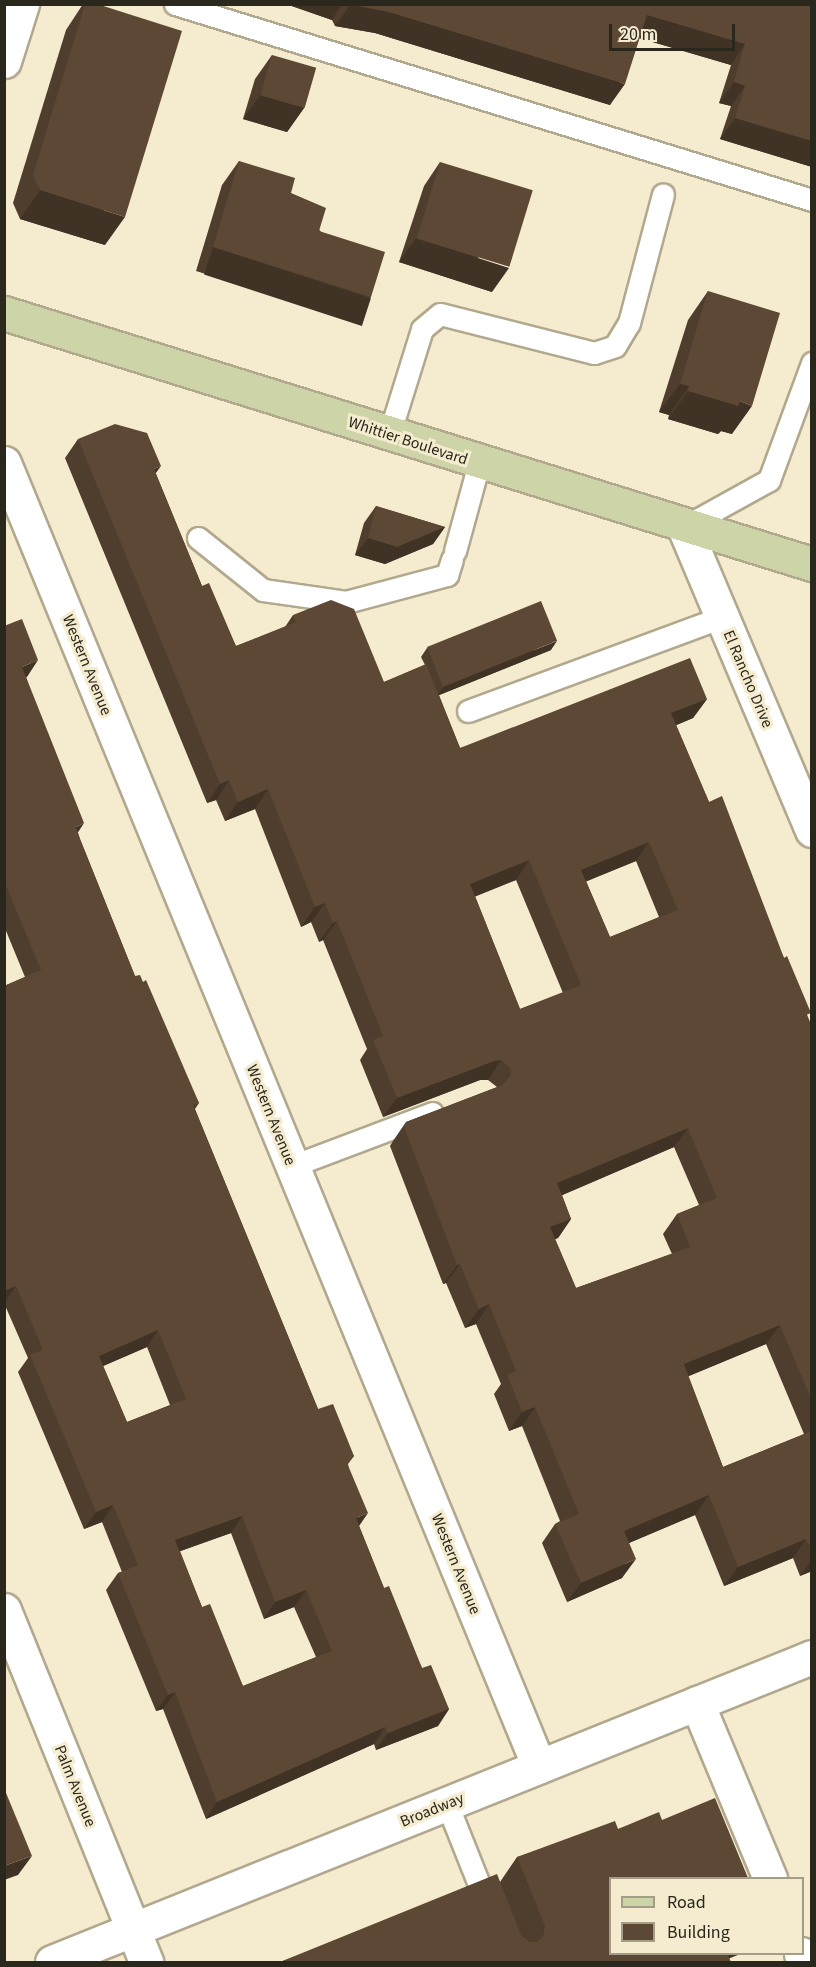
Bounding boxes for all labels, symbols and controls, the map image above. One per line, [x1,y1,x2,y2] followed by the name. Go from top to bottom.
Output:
[612,12,738,50] scale bar
[620,22,656,47] text: 20 m
[346,413,470,469] street label: Whittier Boulevard
[58,612,116,718] street label: Western Avenue
[719,627,777,731] street label: El Rancho Drive
[242,1062,300,1168] street label: Western Avenue
[427,1511,485,1617] street label: Western Avenue
[50,1742,100,1830] street label: Palm Avenue
[397,1789,467,1831] street label: Broadway
[609,1877,804,1955] legend
[667,1890,706,1915] text: Road
[667,1920,730,1945] text: Building

